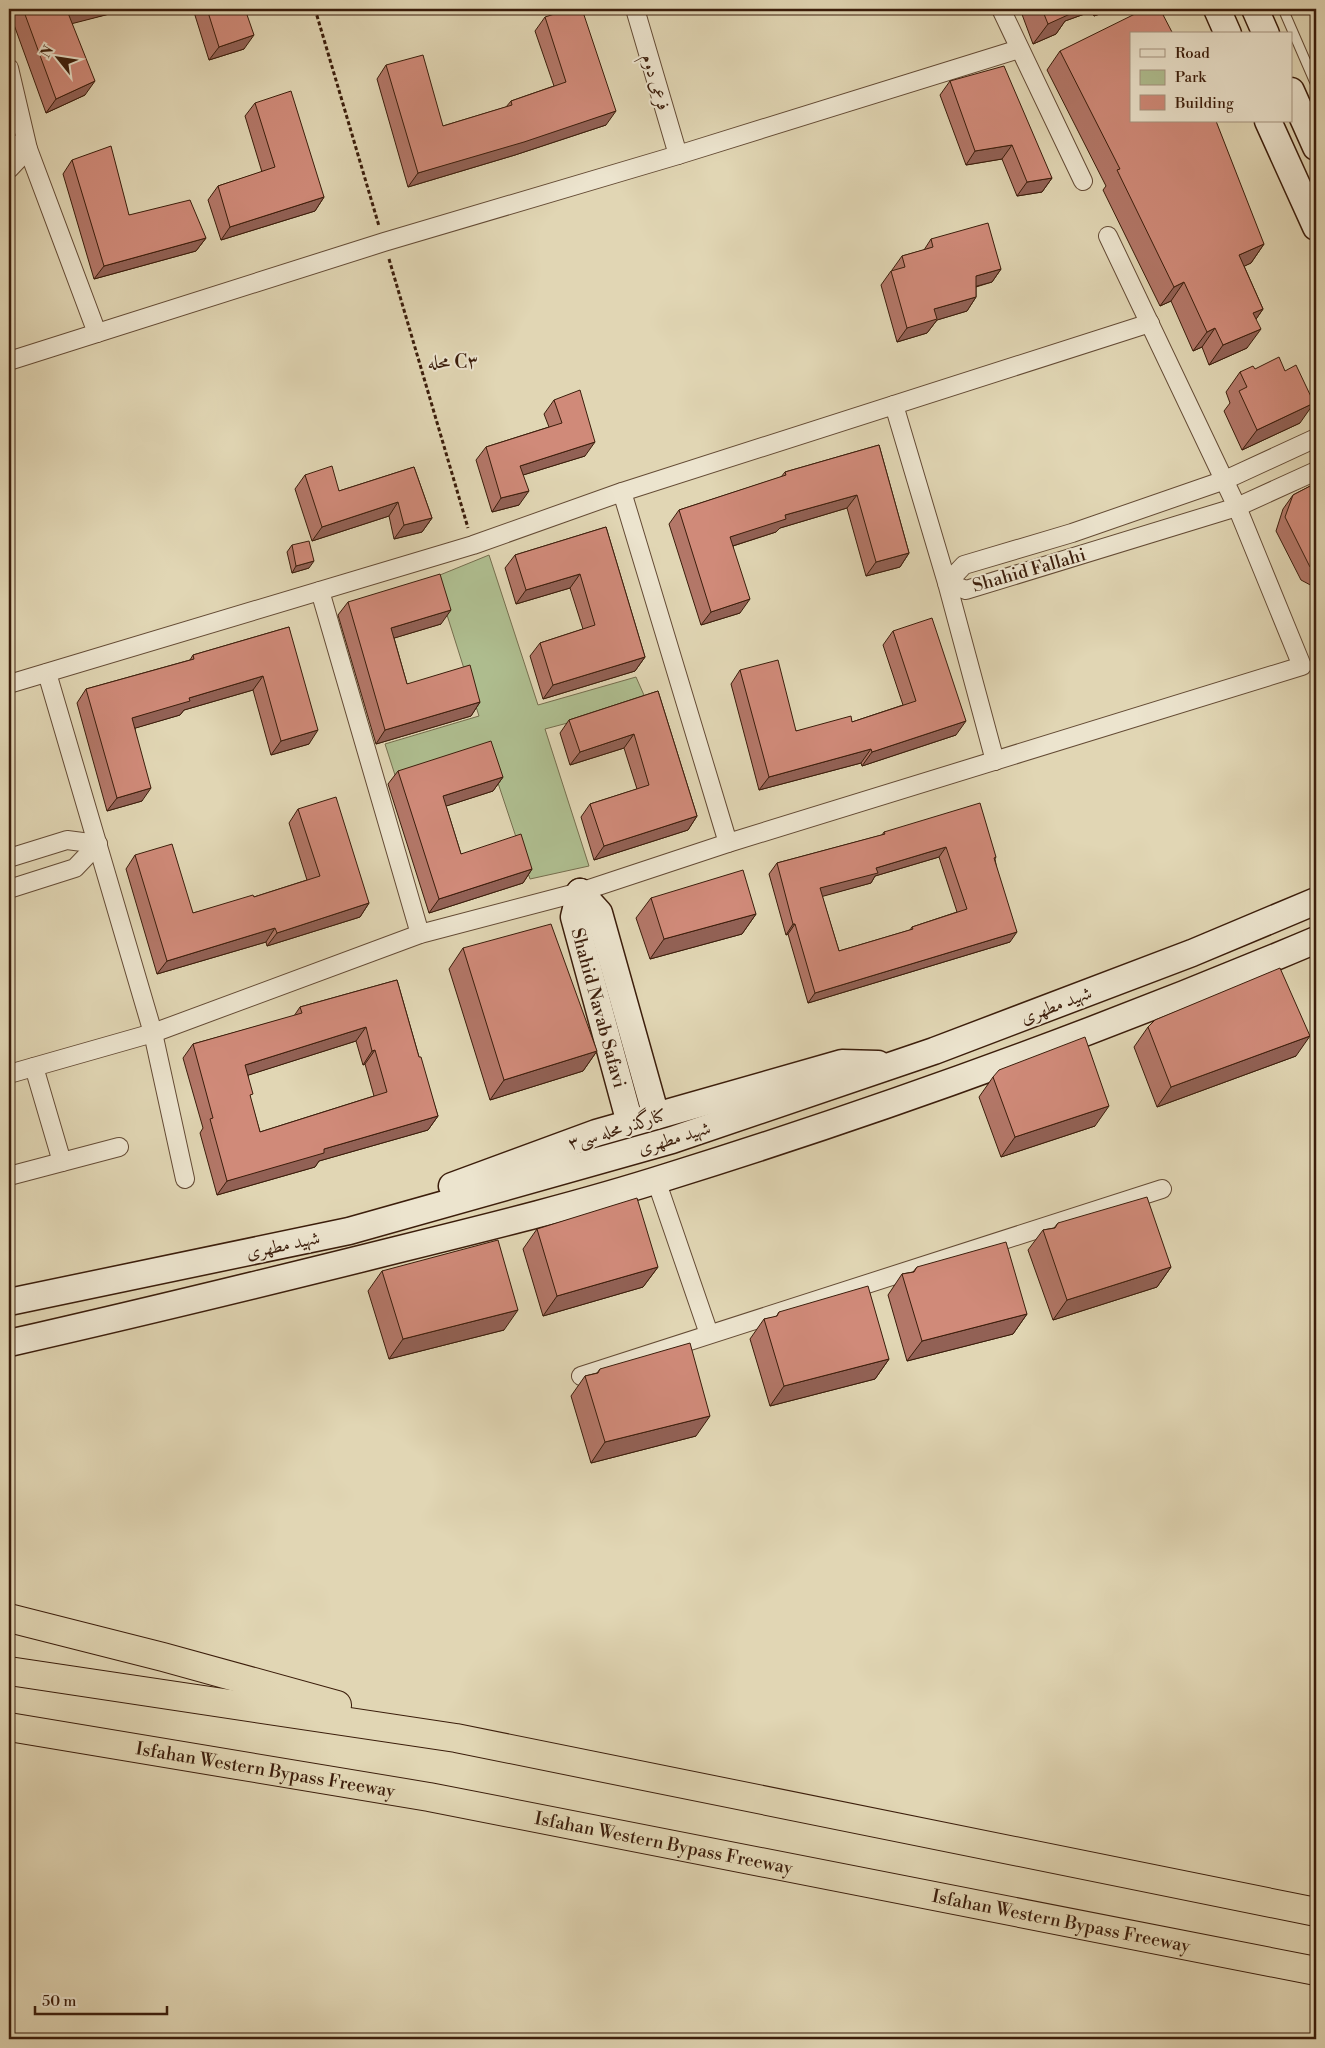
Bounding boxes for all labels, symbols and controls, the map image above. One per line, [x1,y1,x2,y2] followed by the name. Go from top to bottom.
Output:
[32,32,82,82] north arrow
[1130,32,1292,122] legend
[37,43,58,61] text: N
[1175,44,1210,63] text: Road
[632,51,675,114] street label: فرعی دوم
[1175,68,1207,87] text: Park
[1174,94,1234,113] text: Building
[428,350,478,374] district label: محله C۳
[970,543,1089,598] street label: Shahid Fallahi
[566,926,631,1091] street label: Shahid Navab Safavi
[1017,981,1095,1030] street label: شهید مطهری
[565,1102,669,1156] street label: کنارگذر محله سی۳
[635,1117,713,1160] street label: شهید مطهری
[244,1226,322,1265] street label: شهید مطهری
[134,1737,397,1803] street label: Isfahan Western Bypass Freeway
[533,1807,795,1880] street label: Isfahan Western Bypass Freeway
[930,1885,1192,1958] street label: Isfahan Western Bypass Freeway
[35,1983,168,2015] scale bar
[42,1992,76,2011] text: 50 m

